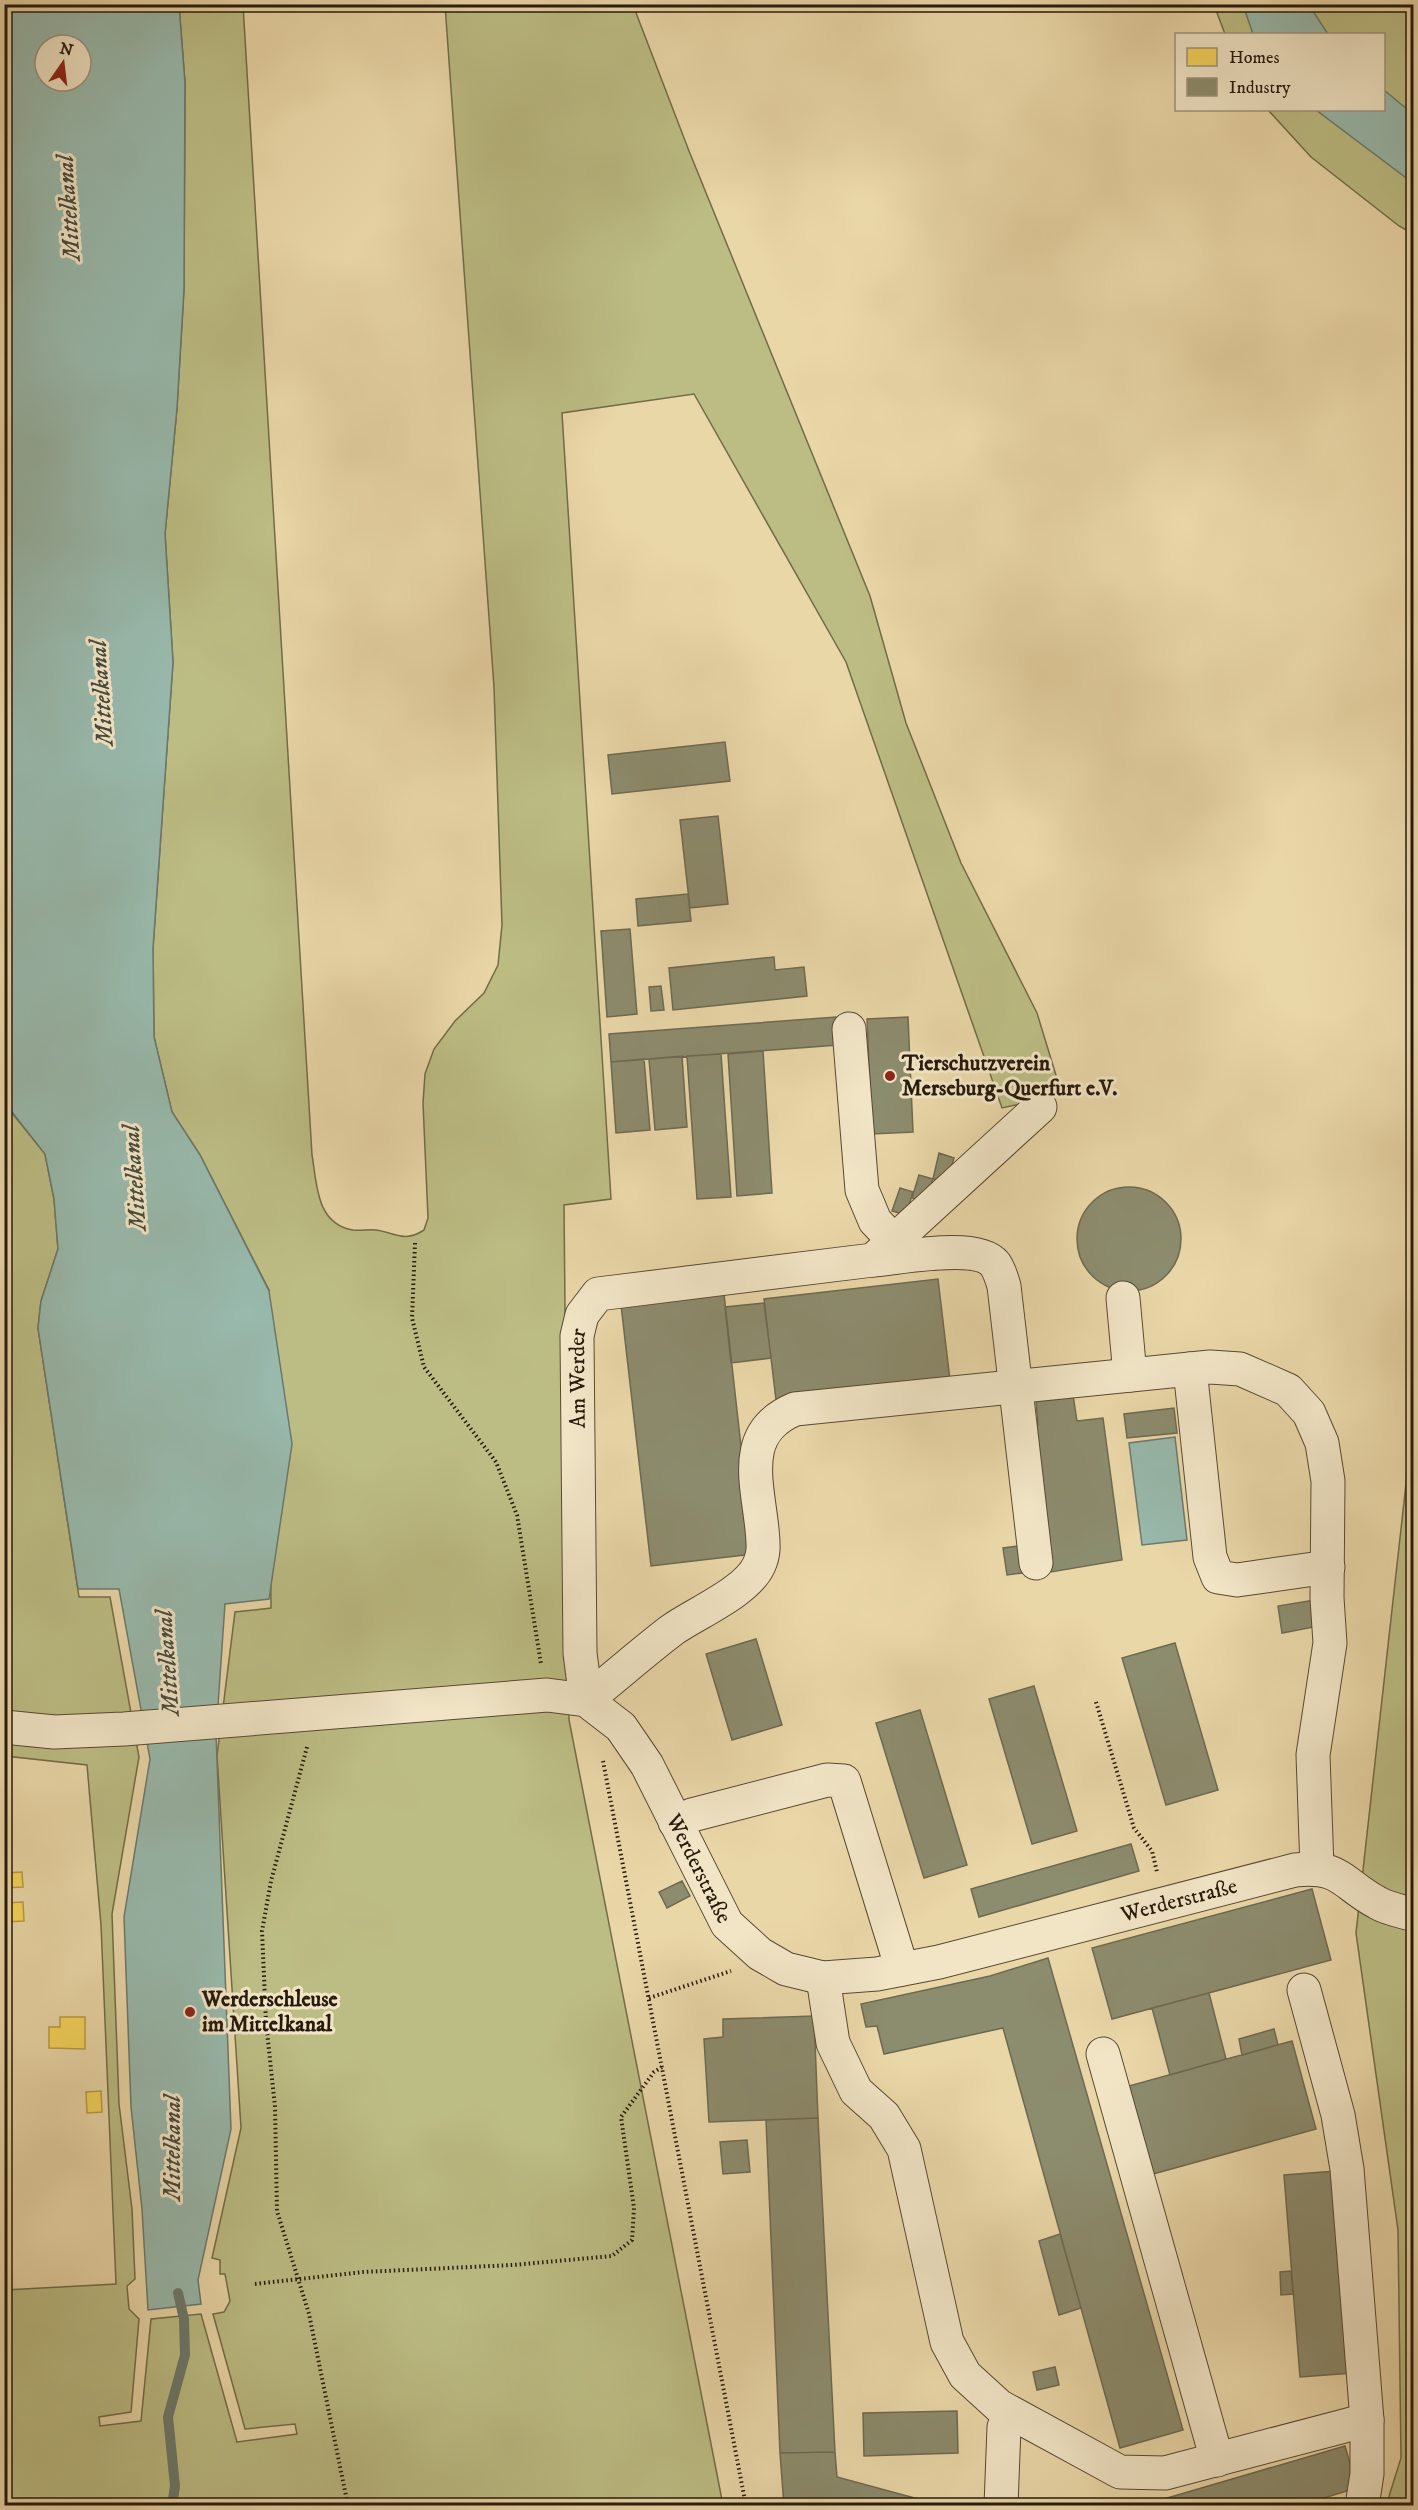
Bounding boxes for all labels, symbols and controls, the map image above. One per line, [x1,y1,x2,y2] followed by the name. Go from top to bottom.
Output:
[33,33,93,93] north arrow
[1175,33,1385,111] legend
[58,38,75,61] text: N
[1229,47,1280,69] text: Homes
[1229,77,1291,99] text: Industry
[50,152,88,264] water label: Mittelkanal
[83,637,121,749] water label: Mittelkanal
[901,1050,1117,1102] place label: Tierschutzverein Merseburg-Querfurt e.V.
[883,1069,897,1083] marker: Tierschutzverein Merseburg-Querfurt e.V.
[116,1122,154,1234] water label: Mittelkanal
[564,1325,592,1428] street label: Am Werder
[149,1607,187,1719] water label: Mittelkanal
[660,1808,738,1928] street label: Werderstraße
[1117,1872,1240,1928] street label: Werderstraße
[201,1986,338,2038] place label: Werderschleuse im Mittelkanal
[183,2005,197,2019] marker: Werderschleuse im Mittelkanal
[158,2092,188,2203] water label: Mittelkanal

